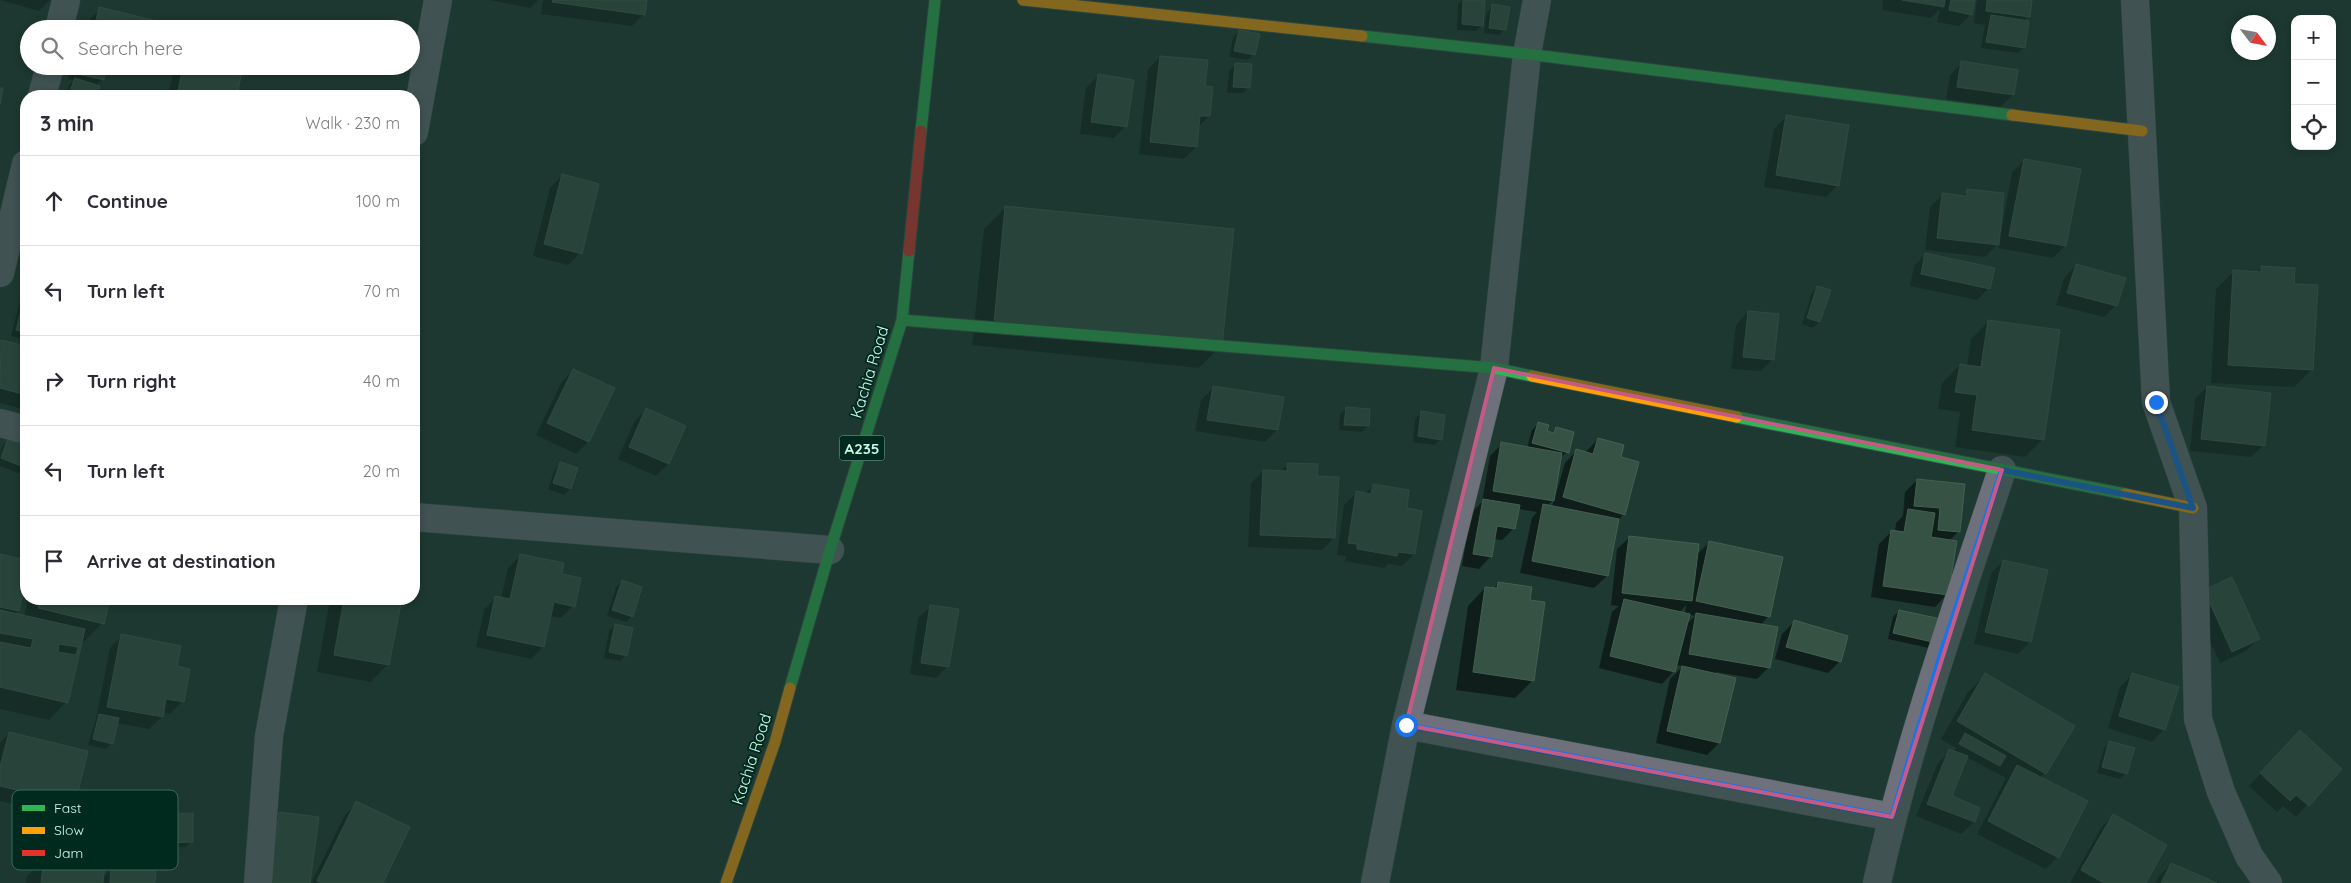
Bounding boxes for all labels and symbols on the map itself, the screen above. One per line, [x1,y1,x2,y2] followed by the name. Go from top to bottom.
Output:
[2231,15,2276,60] north arrow
[846,324,892,420] street label: Kachia Road
[2145,391,2168,414] route end
[840,436,884,460] road number: A235
[727,711,775,807] street label: Kachia Road
[1395,714,1418,737] route start
[12,790,178,870] legend
[54,799,82,817] text: Fast
[54,821,84,839] text: Slow
[54,844,83,862] text: Jam

